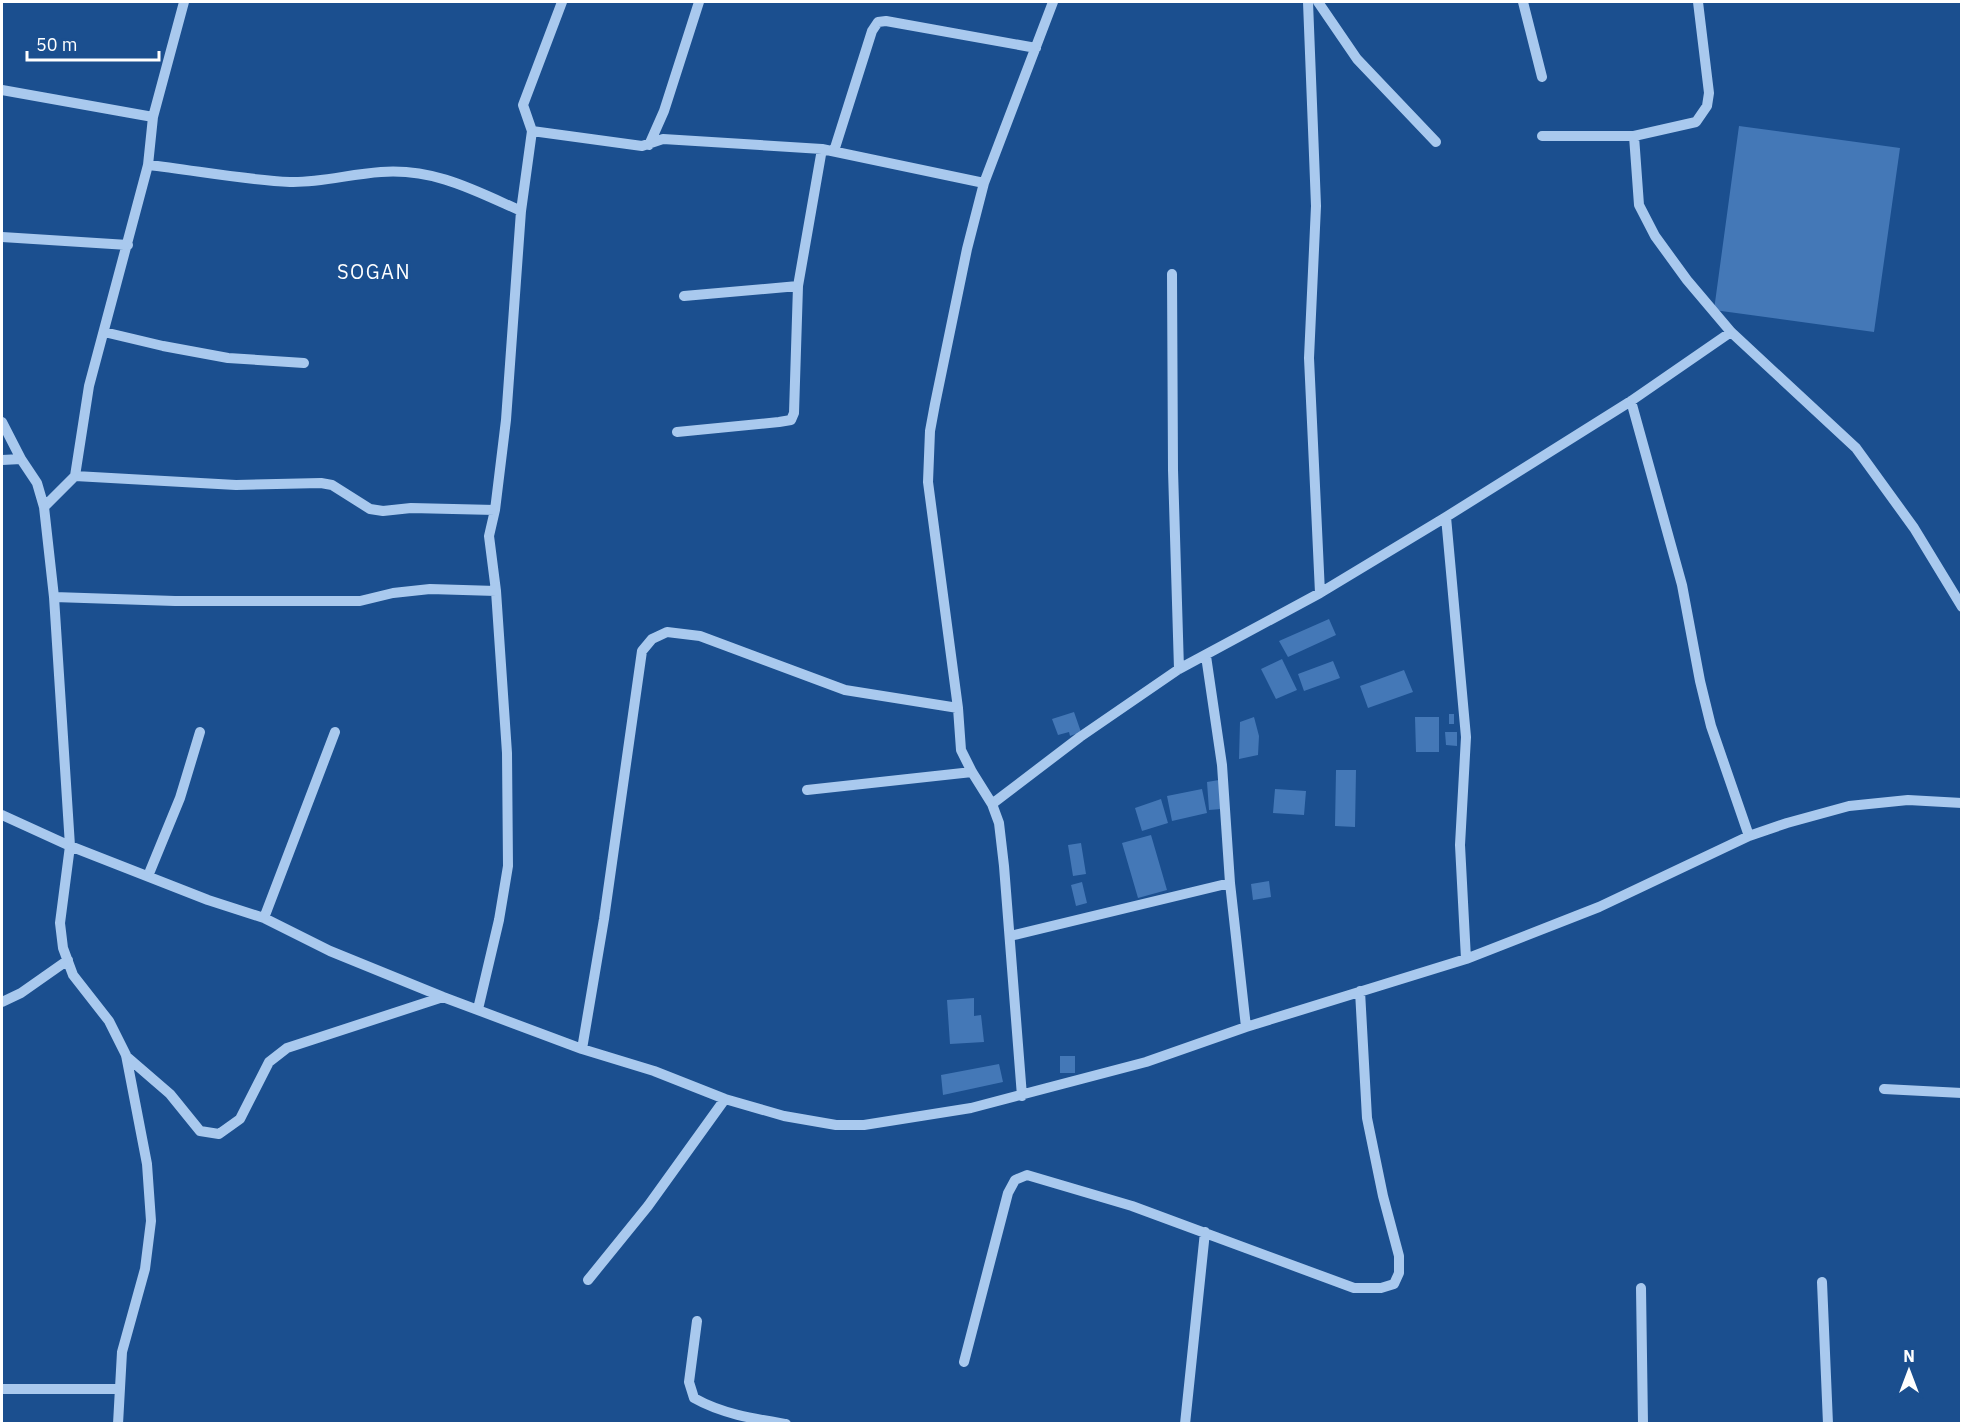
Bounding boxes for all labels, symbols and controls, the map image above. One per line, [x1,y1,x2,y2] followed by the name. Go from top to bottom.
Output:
[27,24,159,62] scale bar
[36,33,78,56] text: 50 m
[337,258,411,285] district label: SOGAN
[1879,1341,1939,1401] north arrow
[1903,1346,1915,1366] text: N

